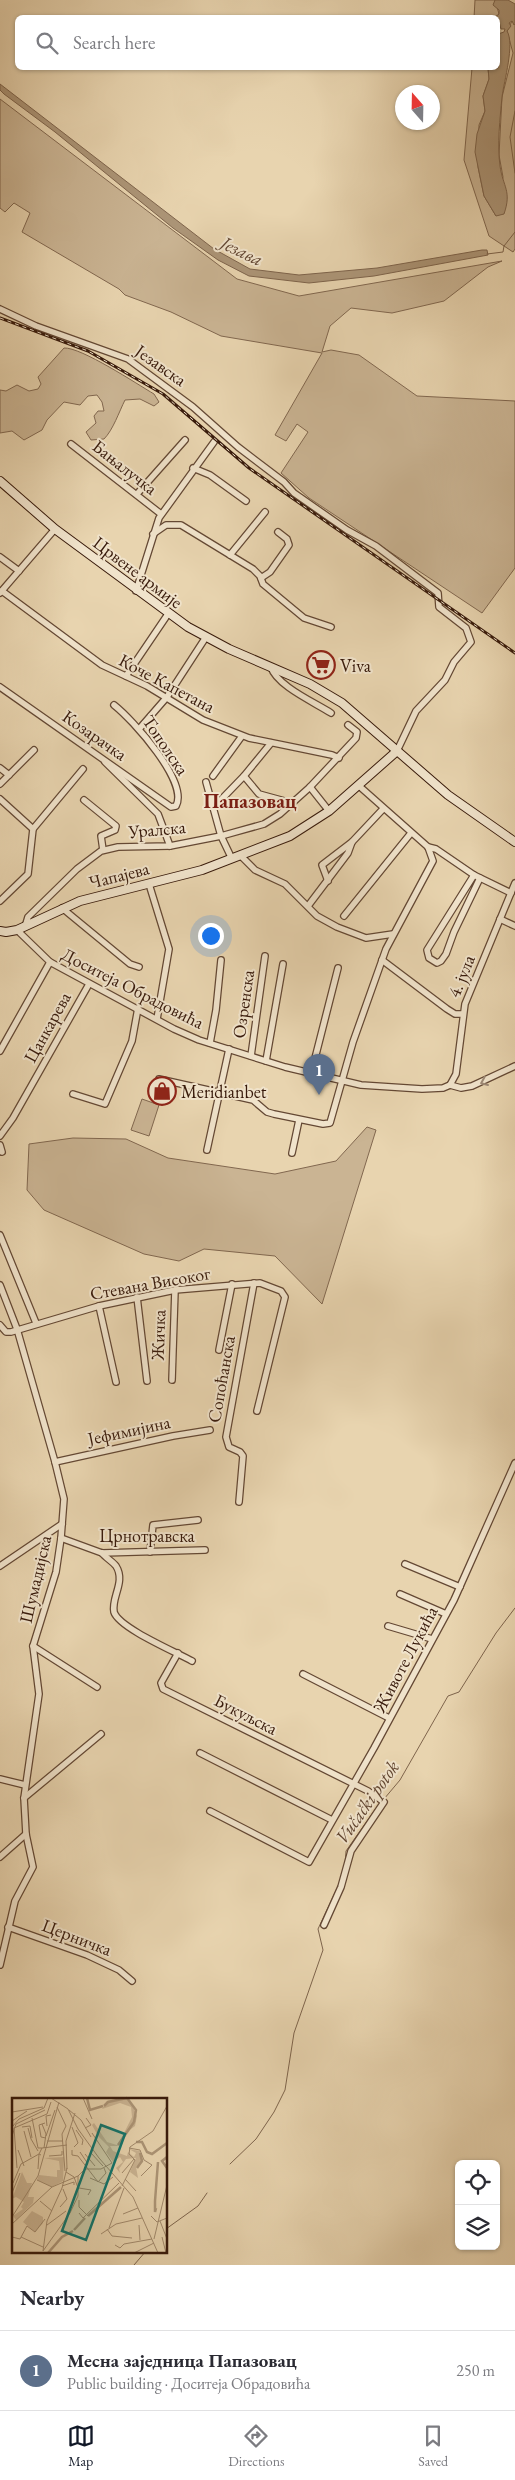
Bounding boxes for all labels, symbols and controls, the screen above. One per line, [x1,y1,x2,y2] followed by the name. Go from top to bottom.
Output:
[15,15,500,70] search box
[33,29,61,57] icon: search
[73,30,155,55] text: Search here
[395,85,440,130] north arrow
[213,228,267,272] water label: Језава
[129,338,192,391] street label: Језавска
[88,434,163,500] street label: Бањалучка
[89,531,187,613] street label: Црвене армије
[115,648,220,718] street label: Коче Капетана
[306,650,336,680] supermarket icon: Viva
[340,654,372,677] place label: Viva
[58,704,132,766] street label: Козарачка
[138,710,195,780] street label: Тополска
[203,788,297,814] district label: Папазовац
[126,815,187,843] street label: Уралска
[86,856,152,894] street label: Чапајева
[198,923,224,949] your location
[58,942,209,1034] street label: Доситеја Обрадовића
[442,951,480,1001] street label: 4. јула
[227,967,259,1040] street label: Озренска
[18,987,76,1066] street label: Цанкарева
[303,1054,335,1095] pin: 1
[480,1075,489,1086] one-way arrow
[147,1076,177,1106] shop icon: Meridianbet
[181,1080,267,1103] place label: Meridianbet
[88,1261,212,1305] street label: Стевана Високог
[146,1308,170,1362] street label: Жичка
[202,1333,240,1424] street label: Сопоћанска
[84,1410,173,1450] street label: Јефимијина
[99,1524,195,1547] street label: Црнотравска
[14,1532,56,1625] street label: Шумадијска
[367,1601,443,1717] street label: Животе Лукића
[210,1688,282,1740] street label: Букуљска
[329,1755,405,1848] water label: Vučački potok
[39,1913,116,1961] street label: Церничка
[12,2098,168,2252] inset map
[455,2160,500,2250] map controls
[455,2160,500,2205] button: locate
[455,2205,500,2250] button: layers
[20,2284,84,2311] text: Nearby
[67,2348,297,2373] text: Месна заједница Папазовац
[32,2360,40,2381] text: 1
[456,2360,495,2381] text: 250 m
[67,2373,310,2394] text: Public building · Доситеја Обрадовића
[67,2422,95,2470] tab: Map
[228,2422,285,2470] tab: Directions
[418,2422,448,2470] tab: Saved

